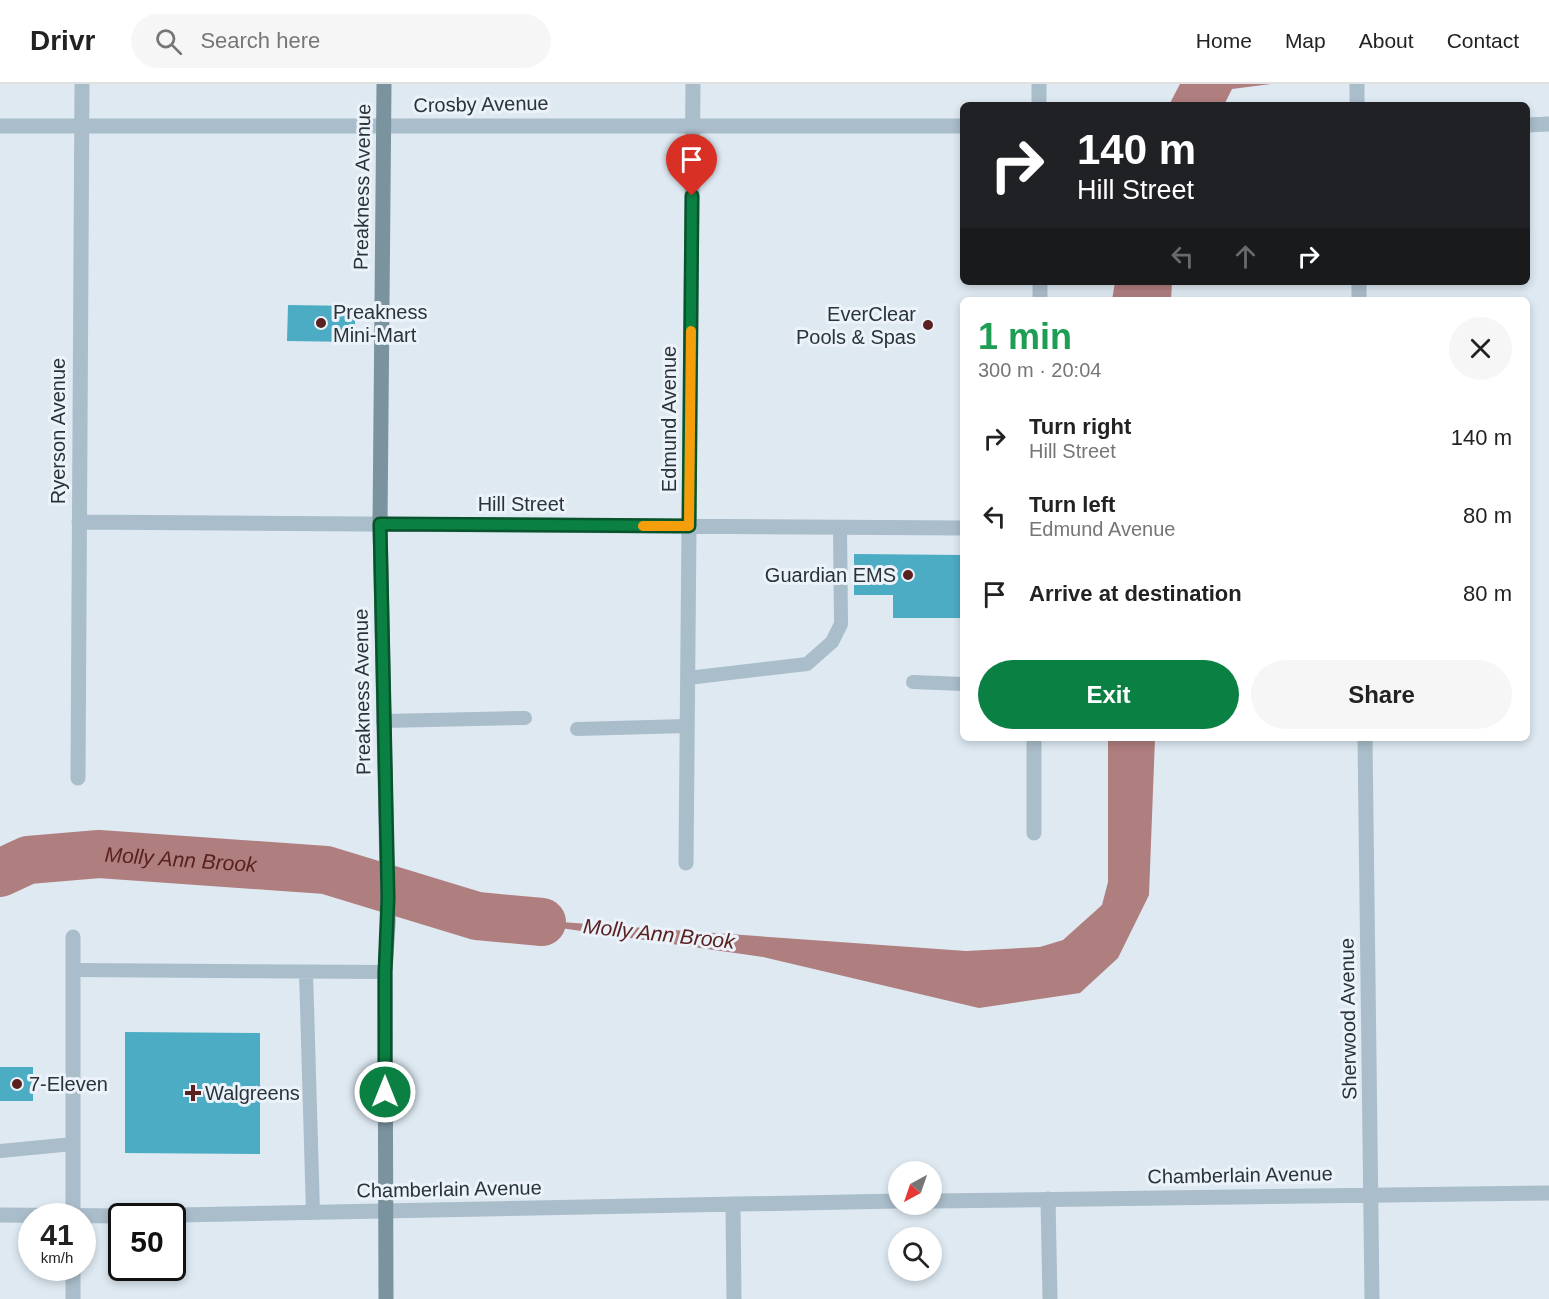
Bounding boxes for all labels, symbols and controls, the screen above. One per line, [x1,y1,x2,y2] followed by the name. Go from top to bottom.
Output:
[131,14,551,68] search box
[30,25,95,56] text: Drivr
[152,25,185,58] icon: search
[200,28,320,53] text: Search here
[1196,29,1252,52] text: Home
[1285,29,1326,52] text: Map
[1359,29,1414,52] text: About
[1447,29,1519,52] text: Contact
[413,92,549,116] street label: Crosby Avenue
[350,104,374,270] street label: Preakness Avenue
[978,126,1056,204] icon: right
[1077,126,1196,173] text: 140 m
[666,134,717,196] pin
[675,143,708,176] icon: arrive
[1077,175,1194,205] text: Hill Street
[1166,240,1199,273] icon: left
[1229,240,1262,273] icon: ahead
[1292,240,1325,273] icon: right
[333,301,428,346] place label: Preakness Mini-Mart
[796,303,916,348] place label: EverClear Pools & Spas
[314,316,328,330] marker: Preakness Mini-Mart
[978,316,1072,357] text: 1 min
[1449,317,1512,380] button: close
[921,318,935,332] marker: EverClear Pools & Spas
[658,346,680,492] street label: Edmund Avenue
[47,358,69,504] street label: Ryerson Avenue
[978,359,1101,381] text: 300 m · 20:04
[1029,414,1131,439] text: Turn right
[978,422,1011,455] icon: right
[1451,425,1512,450] text: 140 m
[1029,440,1116,462] text: Hill Street
[1029,492,1115,517] text: Turn left
[478,493,565,515] street label: Hill Street
[978,500,1011,533] icon: left
[1463,503,1512,528] text: 80 m
[1029,518,1175,540] text: Edmund Avenue
[765,564,896,586] place label: Guardian EMS
[901,568,915,582] marker: Guardian EMS
[978,578,1011,611] icon: arrive
[1029,581,1242,606] text: Arrive at destination
[1463,581,1512,606] text: 80 m
[350,609,374,775] street label: Preakness Avenue
[978,660,1239,729] button: Exit
[1251,660,1512,729] button: Share
[104,842,259,876] water label: Molly Ann Brook
[582,914,737,953] water label: Molly Ann Brook
[1336,938,1360,1100] street label: Sherwood Avenue
[353,1060,417,1124] position arrow
[29,1073,108,1095] place label: 7-Eleven
[10,1077,24,1091] marker: 7-Eleven
[205,1082,300,1104] place label: Walgreens
[186,1086,200,1100] marker: Walgreens
[888,1161,942,1215] north arrow
[888,1161,942,1281] map controls
[1147,1162,1333,1188] street label: Chamberlain Avenue
[356,1176,542,1202] street label: Chamberlain Avenue
[108,1203,186,1281] speed limit sign: 50
[40,1218,74,1251] text: 41
[888,1227,942,1281] button: search
[41,1249,73,1266] text: km/h

